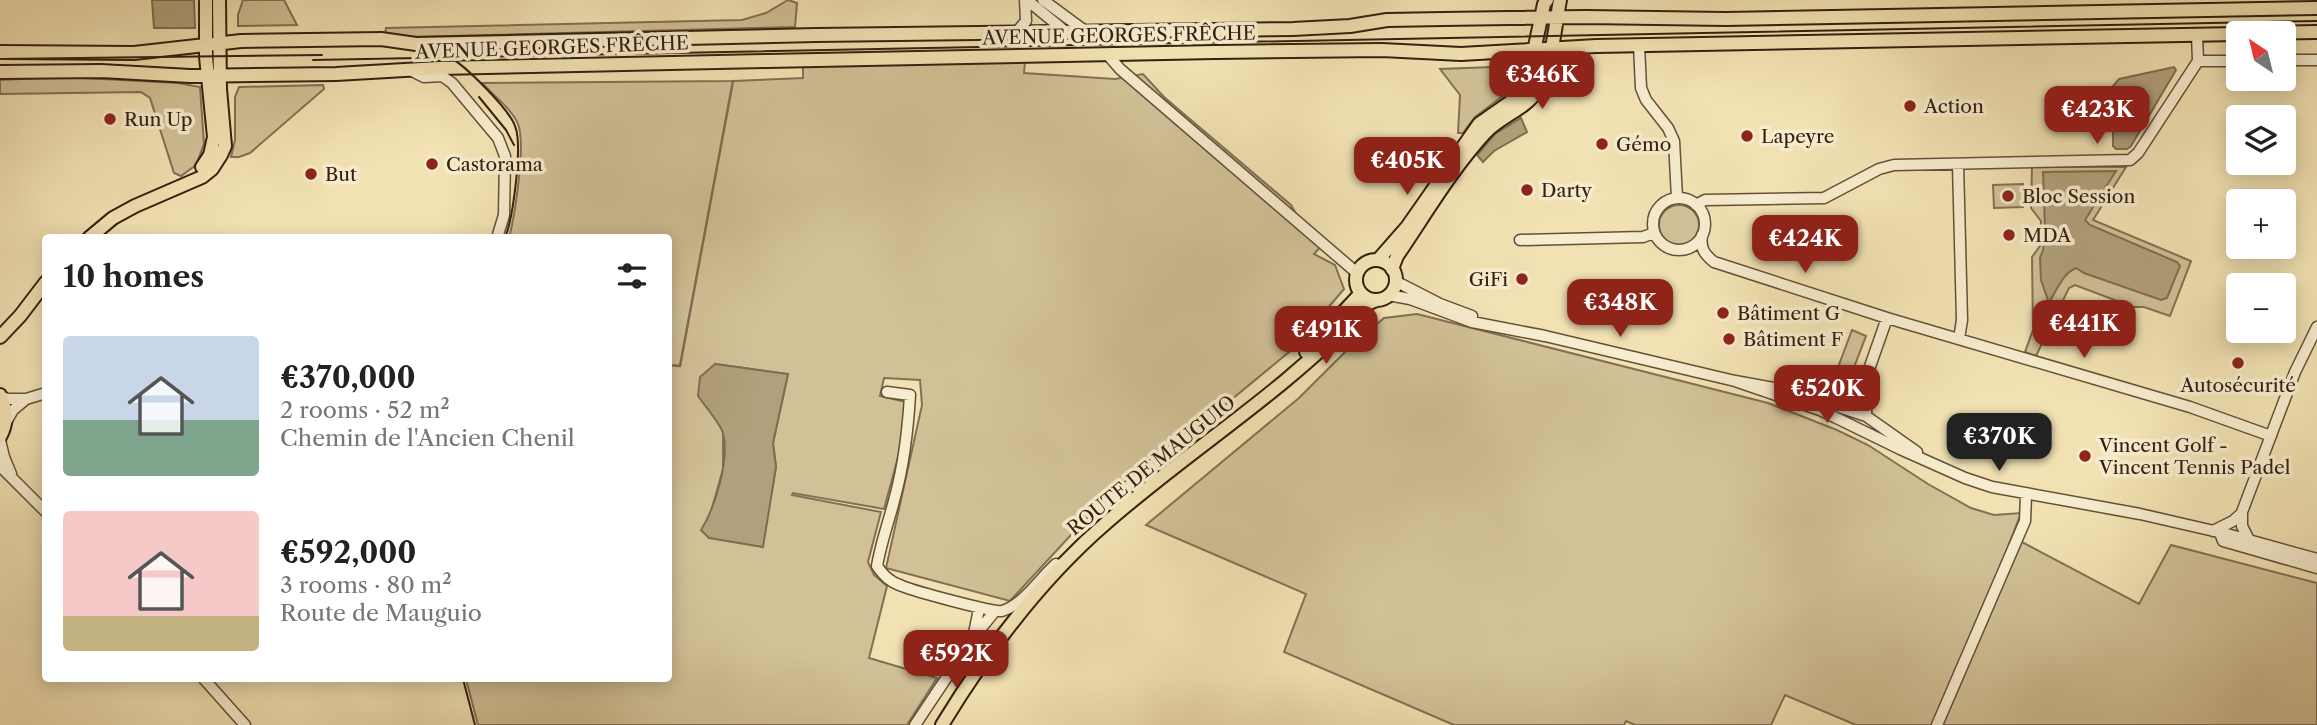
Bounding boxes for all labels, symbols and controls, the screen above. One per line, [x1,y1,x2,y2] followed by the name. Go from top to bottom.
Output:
[2226,21,2296,91] north arrow
[2226,21,2296,343] map controls
[981,22,1256,49] street label: AVENUE GEORGES FRÊCHE
[414,31,689,64] street label: AVENUE GEORGES FRÊCHE
[1493,52,1591,111] pin: €346K
[1505,60,1579,88] text: €346K
[2048,86,2146,146] pin: €423K
[1923,95,1984,118] place label: Action
[2060,95,2134,123] text: €423K
[1902,98,1918,114] marker: Action
[2226,105,2296,175] button: layers
[124,108,193,131] place label: Run Up
[102,111,118,127] marker: Run Up
[1761,125,1834,148] place label: Lapeyre
[1739,128,1755,144] marker: Lapeyre
[1616,133,1671,156] place label: Gémo
[1594,136,1610,152] marker: Gémo
[1358,138,1456,197] pin: €405K
[1370,146,1444,174] text: €405K
[446,153,543,176] place label: Castorama
[424,156,440,172] marker: Castorama
[325,163,357,186] place label: But
[303,166,319,182] marker: But
[1541,179,1592,202] place label: Darty
[1519,182,1535,198] marker: Darty
[2022,185,2135,208] place label: Bloc Session
[2000,188,2016,204] marker: Bloc Session
[2226,189,2296,259] button: +
[1756,216,1854,275] pin: €424K
[1768,224,1842,252] text: €424K
[2023,224,2072,247] place label: MDA
[2001,227,2017,243] marker: MDA
[613,257,651,295] icon: filters
[63,258,204,295] text: 10 homes
[1469,268,1508,291] place label: GiFi
[1514,271,1530,287] marker: GiFi
[2226,273,2296,343] button: −
[1571,280,1669,339] pin: €348K
[1583,288,1657,316] text: €348K
[2035,300,2133,360] pin: €441K
[1737,302,1840,325] place label: Bâtiment G
[1715,305,1731,321] marker: Bâtiment G
[1277,306,1375,366] pin: €491K
[2049,309,2119,337] text: €441K
[1291,315,1361,343] text: €491K
[1743,328,1843,351] place label: Bâtiment F
[1721,331,1737,347] marker: Bâtiment F
[2230,355,2246,371] marker: Autosécurité
[280,359,416,396] text: €370,000
[119,364,203,448] icon: home
[1778,366,1876,425] pin: €520K
[1790,374,1864,402] text: €520K
[2179,374,2296,397] place label: Autosécurité
[1063,391,1240,540] street label: ROUTE DE MAUGUIO
[280,396,450,424] text: 2 rooms · 52 m²
[1950,414,2048,473] pin: €370K
[1963,422,2035,450] text: €370K
[280,424,575,452] text: Chemin de l'Ancien Chenil
[2098,434,2291,479] place label: Vincent Golf - Vincent Tennis Padel
[2077,448,2093,464] marker: Vincent Golf - Vincent Tennis Padel
[280,534,416,571] text: €592,000
[119,539,203,623] icon: home
[280,571,452,599] text: 3 rooms · 80 m²
[280,599,482,627] text: Route de Mauguio
[907,630,1005,690] pin: €592K
[920,639,993,667] text: €592K

